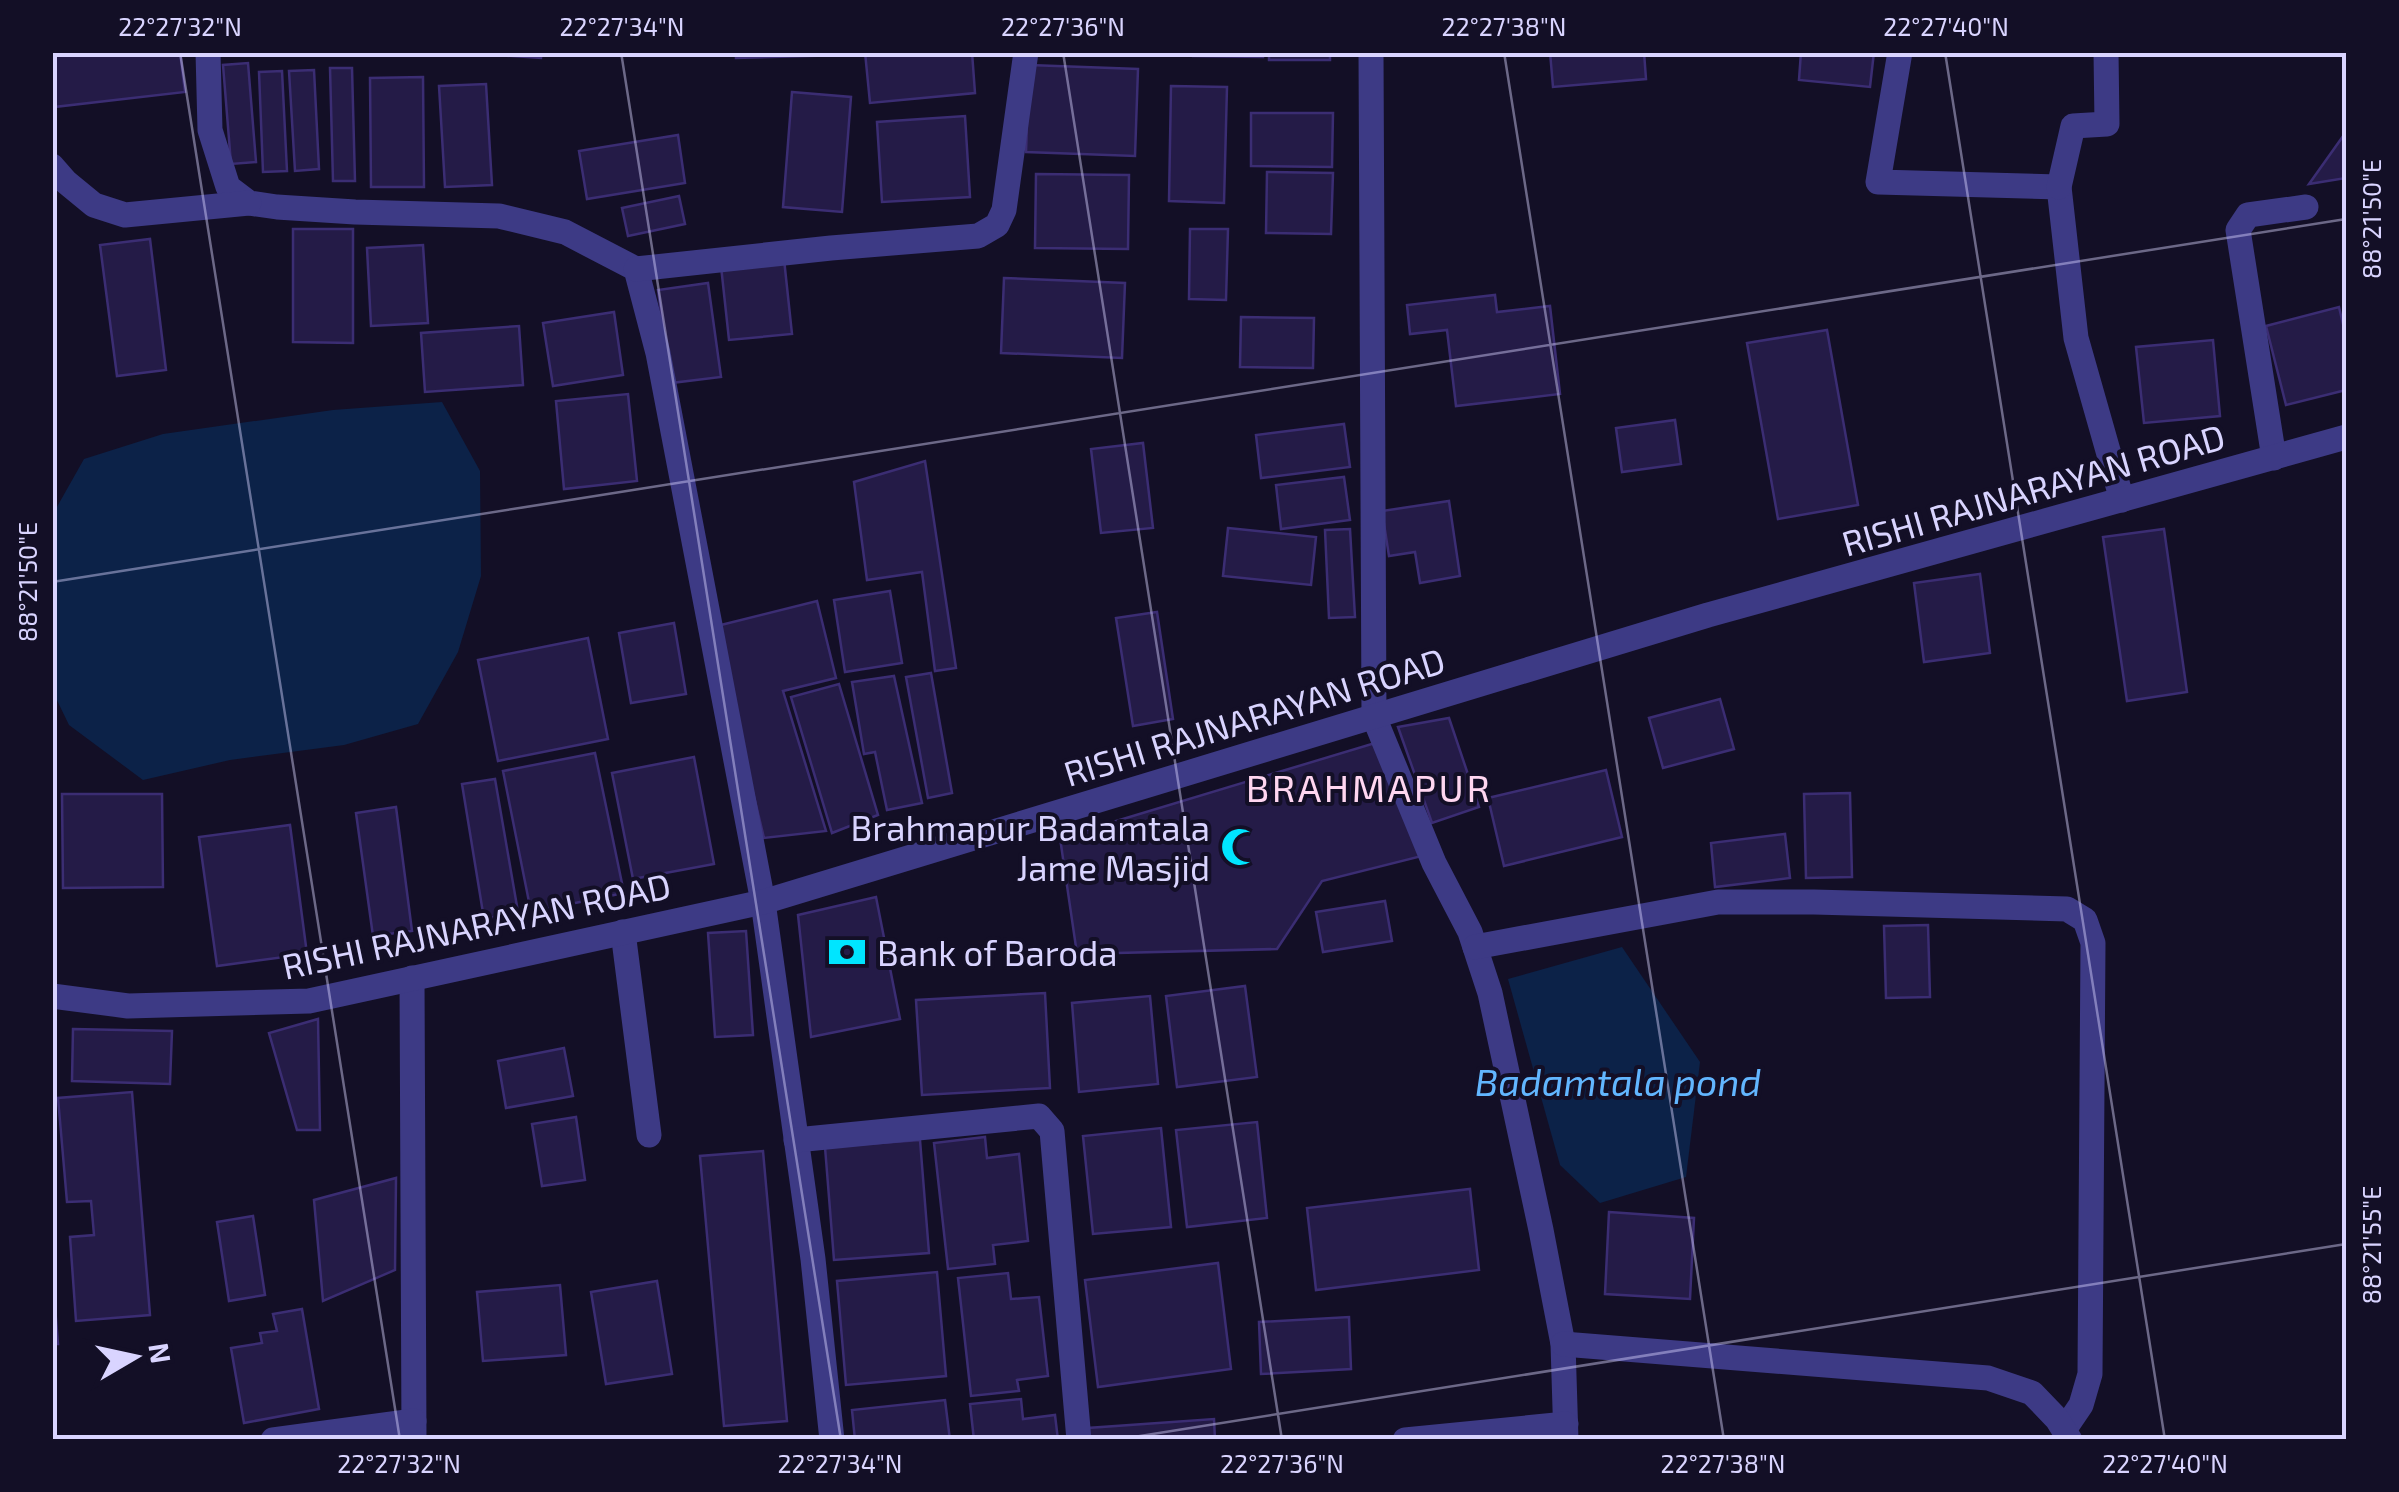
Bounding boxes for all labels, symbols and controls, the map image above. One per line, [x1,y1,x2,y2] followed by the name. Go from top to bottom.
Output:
[118,11,242,41] text: 22°27'32"N
[560,11,684,41] text: 22°27'34"N
[1001,11,1125,41] text: 22°27'36"N
[1442,11,1566,41] text: 22°27'38"N
[1883,11,2009,41] text: 22°27'40"N
[2356,159,2386,279] text: 88°21'50"E
[1837,414,2229,564] street label: RISHI RAJNARAYAN ROAD
[12,522,42,642] text: 88°21'50"E
[1058,638,1450,794] street label: RISHI RAJNARAYAN ROAD
[1246,764,1492,810] district label: BRAHMAPUR
[850,806,1210,888] place label: Brahmapur Badamtala Jame Masjid
[1219,826,1261,868] mosque icon: Brahmapur Badamtala Jame Masjid
[278,863,674,987] street label: RISHI RAJNARAYAN ROAD
[826,931,868,973] bank icon: Bank of Baroda
[877,931,1117,973] place label: Bank of Baroda
[1475,1058,1761,1104] water label: Badamtala pond
[2356,1186,2386,1304] text: 88°21'55"E
[85,1307,185,1407] north arrow
[142,1340,179,1366] text: N
[337,1448,461,1478] text: 22°27'32"N
[778,1448,902,1478] text: 22°27'34"N
[1220,1448,1344,1478] text: 22°27'36"N
[1661,1448,1785,1478] text: 22°27'38"N
[2102,1448,2228,1478] text: 22°27'40"N

